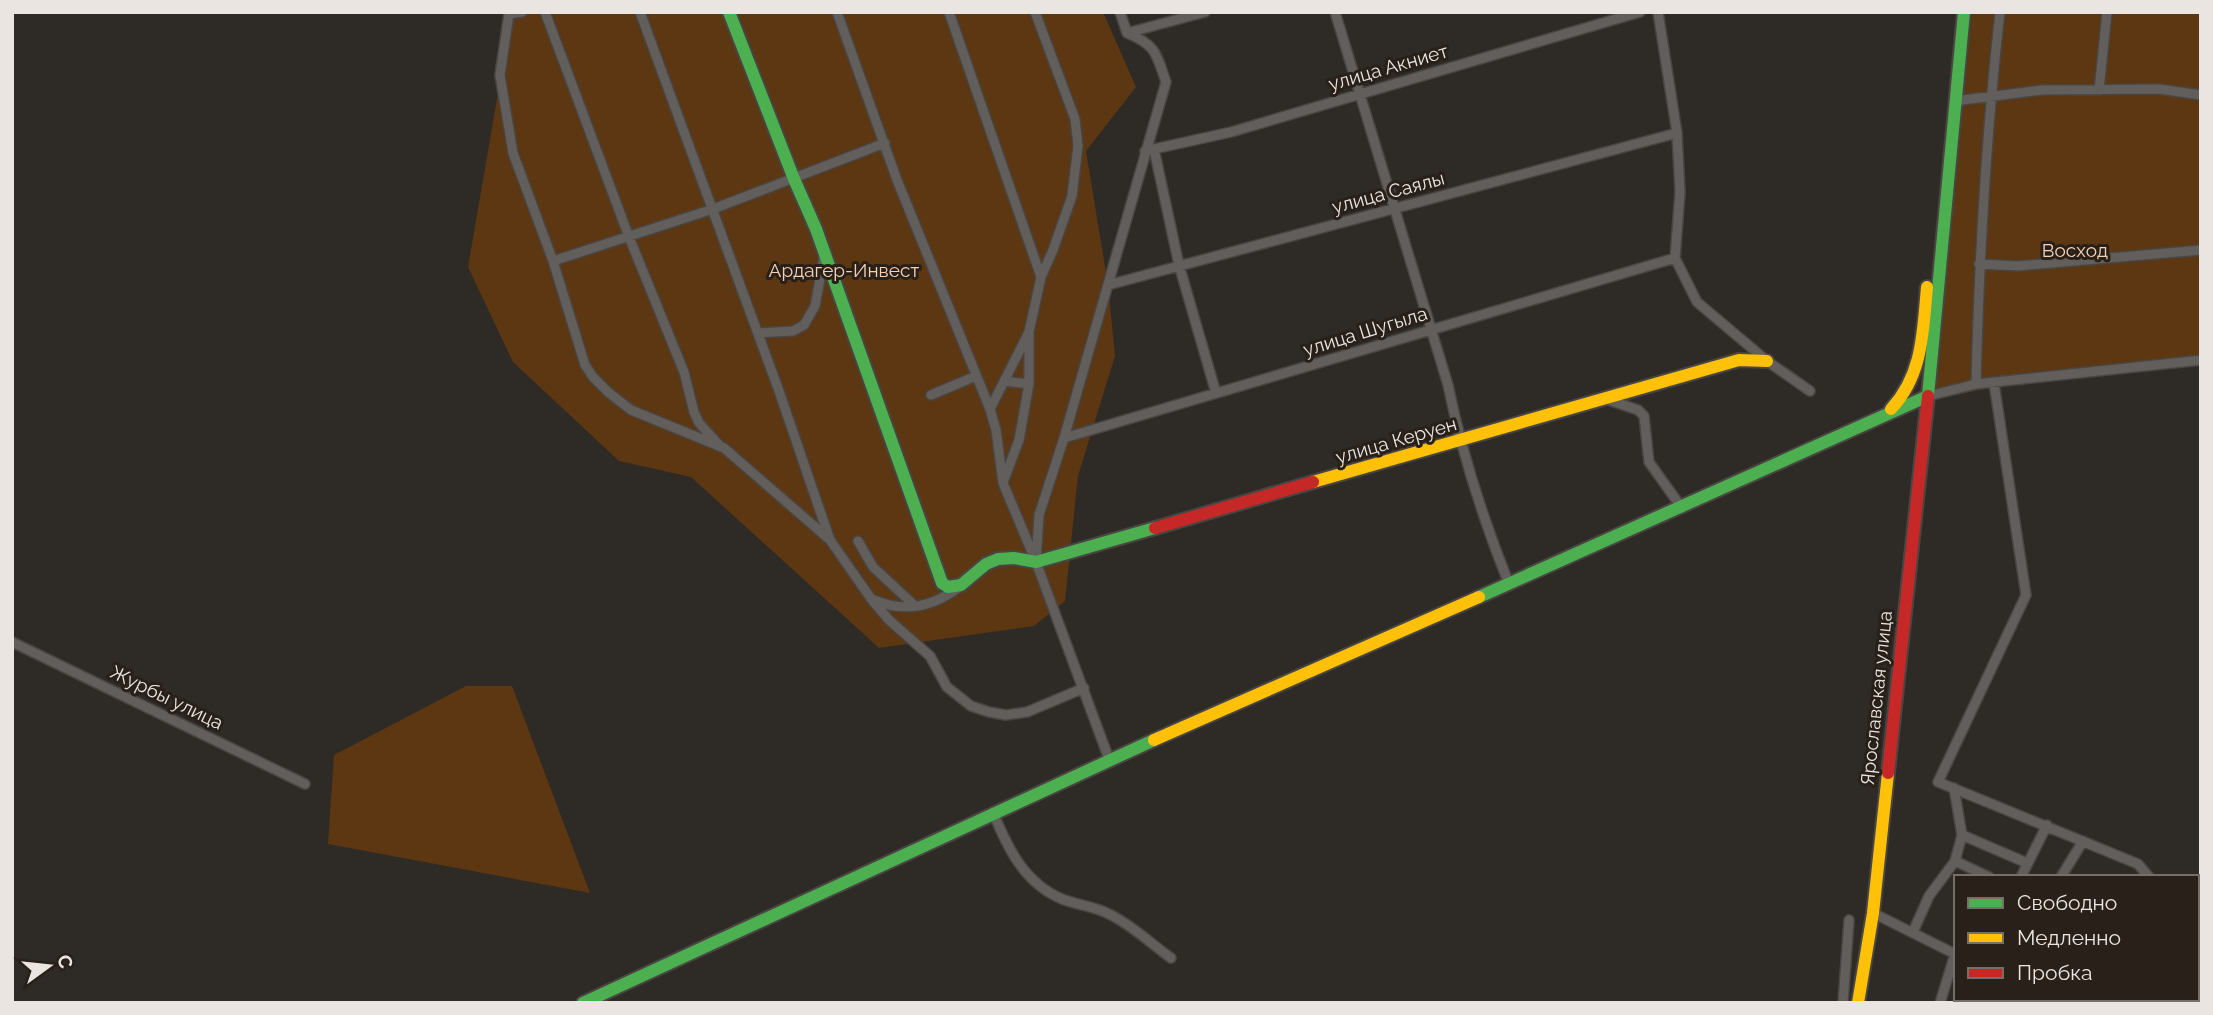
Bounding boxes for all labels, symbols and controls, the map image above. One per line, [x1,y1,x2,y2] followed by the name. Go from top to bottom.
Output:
[1326,39,1450,95] street label: улица Акниет
[1329,166,1447,218] street label: улица Саялы
[2042,239,2108,261] park label: Восход
[769,259,919,281] park label: Ардагер-Инвест
[1300,302,1430,360] street label: улица Шугыла
[1333,412,1459,468] street label: улица Керуен
[1856,610,1896,786] street label: Ярославская улица
[107,660,227,734] street label: Журбы улица
[1954,875,2199,1001] legend
[2017,890,2117,915] text: Свободно
[2017,925,2121,950] text: Медленно
[14,931,84,1001] north arrow
[53,952,78,971] text: С
[2017,960,2093,985] text: Пробка

